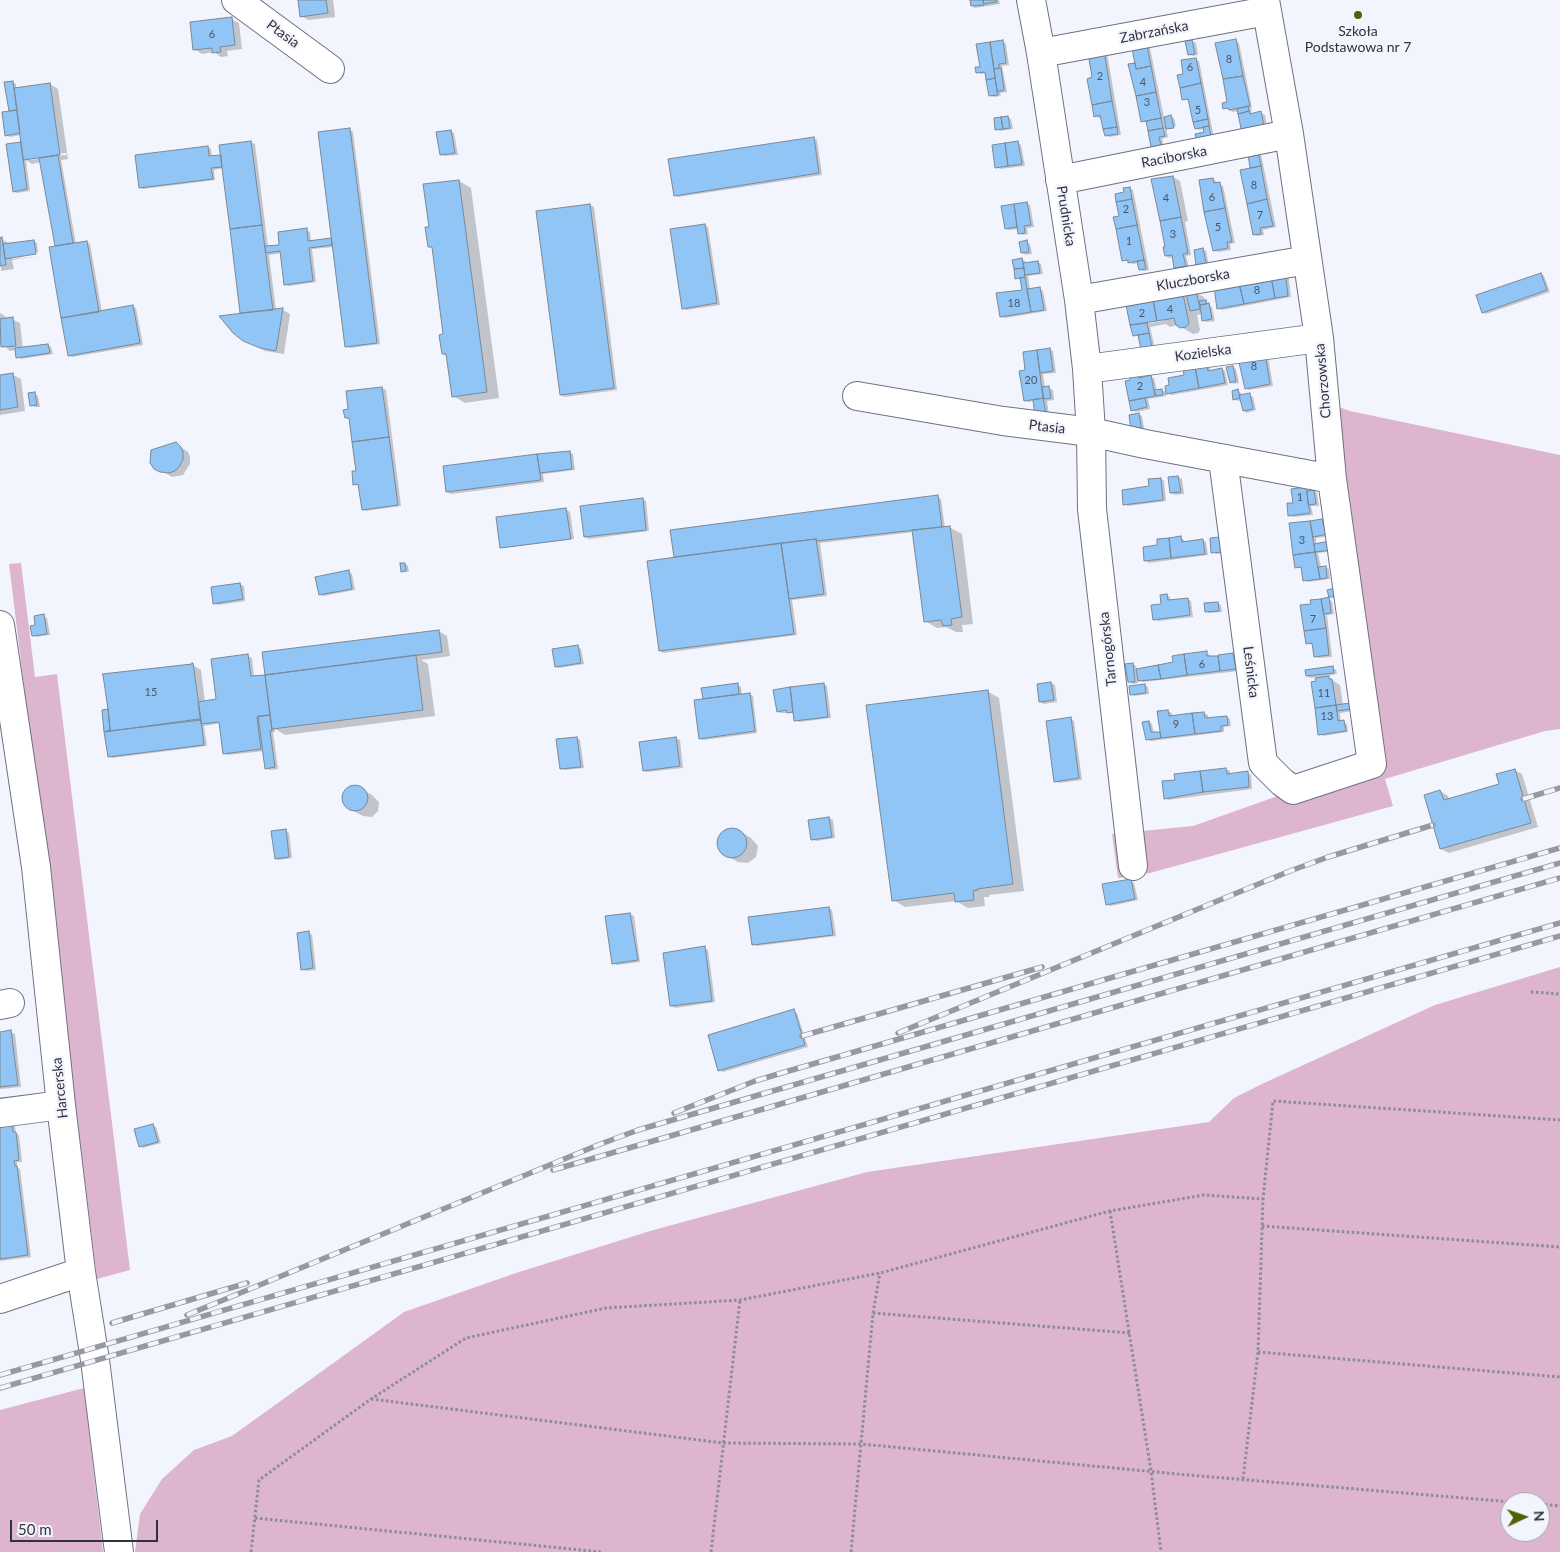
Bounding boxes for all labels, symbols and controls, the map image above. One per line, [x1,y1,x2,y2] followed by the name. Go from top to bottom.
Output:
[1352,9,1364,21] marker: Szkoła Podstawowa nr 7
[263,16,303,52] street label: Ptasia
[1118,17,1190,47] street label: Zabrzańska
[1305,23,1411,56] place label: Szkoła Podstawowa nr 7
[209,27,215,41] house number: 6
[1226,52,1232,66] house number: 8
[1187,60,1193,74] house number: 6
[1097,69,1103,83] house number: 2
[1140,75,1146,89] house number: 4
[1144,95,1150,109] house number: 3
[1195,103,1201,117] house number: 5
[1140,142,1208,172] street label: Raciborska
[1251,178,1257,192] house number: 8
[1053,185,1079,247] street label: Prudnicka
[1209,190,1215,204] house number: 6
[1163,191,1169,205] house number: 4
[1123,202,1129,216] house number: 2
[1257,208,1263,222] house number: 7
[1215,220,1221,234] house number: 5
[1170,227,1176,241] house number: 3
[1126,234,1132,248] house number: 1
[1155,265,1231,295] street label: Kluczborska
[1254,283,1260,297] house number: 8
[1008,296,1020,310] house number: 18
[1167,302,1173,316] house number: 4
[1139,306,1145,320] house number: 2
[1174,341,1232,365] street label: Kozielska
[1311,343,1335,419] street label: Chorzowska
[1251,359,1257,373] house number: 8
[1025,373,1037,387] house number: 20
[1137,379,1143,393] house number: 2
[1028,416,1066,438] street label: Ptasia
[1297,490,1303,504] house number: 1
[1299,533,1305,547] house number: 3
[1096,611,1120,687] street label: Tarnogórska
[1310,612,1316,626] house number: 7
[1239,645,1263,699] street label: Leśnicka
[1199,657,1205,671] house number: 6
[145,685,157,699] house number: 15
[1318,686,1330,700] house number: 11
[1321,709,1333,723] house number: 13
[1173,717,1179,731] house number: 9
[48,1057,72,1119] street label: Harcerska
[1500,1492,1550,1542] north arrow
[12,1510,160,1542] scale bar
[1531,1510,1548,1522] text: N
[18,1520,52,1538] text: 50 m

